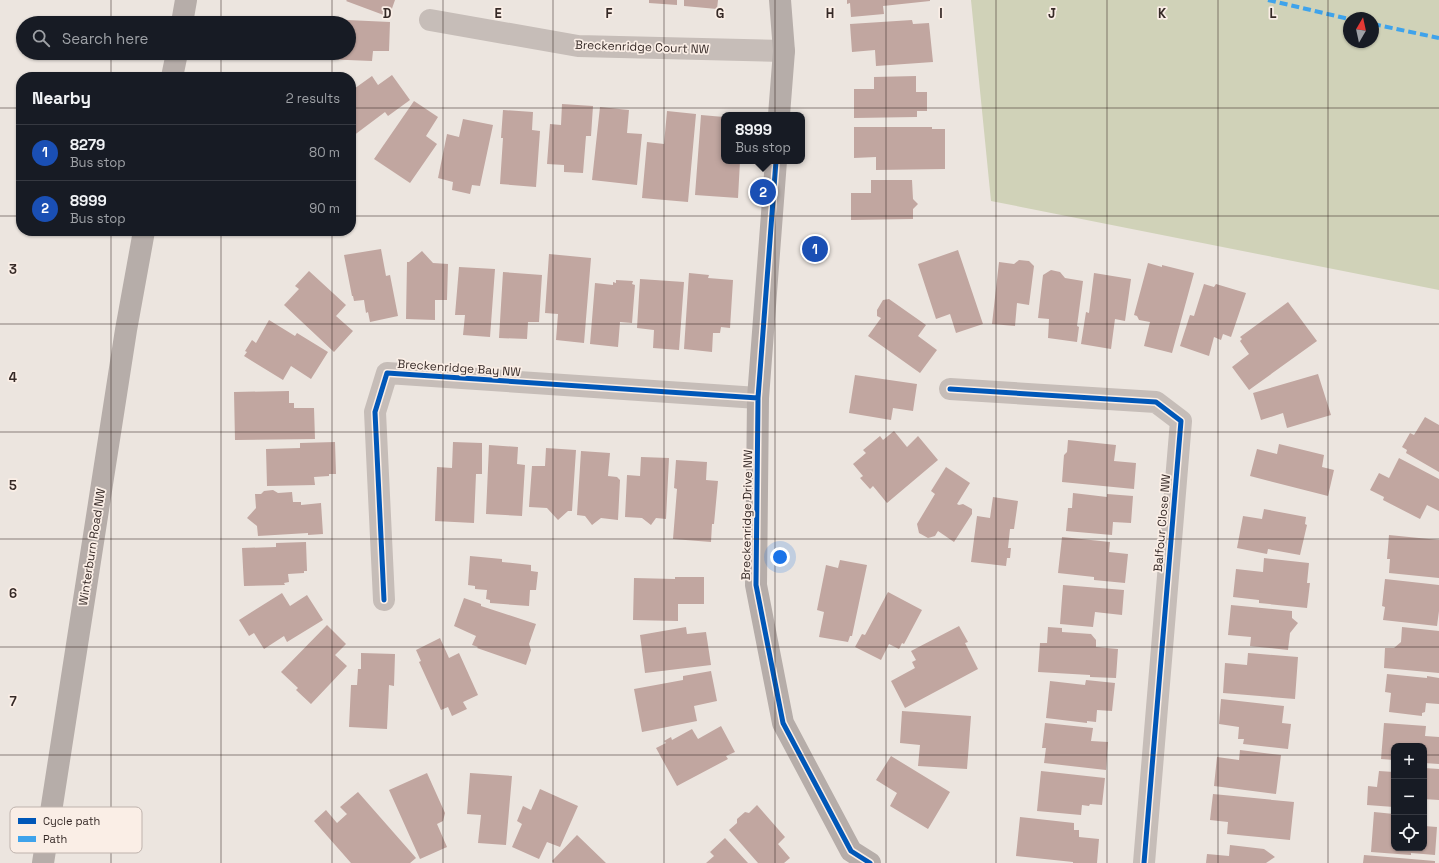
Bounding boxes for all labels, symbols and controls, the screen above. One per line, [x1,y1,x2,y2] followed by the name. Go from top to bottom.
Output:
[383,5,392,22] text: D
[494,5,502,22] text: E
[606,5,613,22] text: F
[716,5,724,22] text: G
[826,5,834,22] text: H
[939,5,943,22] text: I
[1048,5,1056,22] text: J
[1158,5,1167,22] text: K
[1269,5,1277,22] text: L
[1343,12,1379,48] north arrow
[16,16,356,60] search box
[30,27,52,49] icon: search
[62,29,148,48] text: Search here
[575,37,710,57] street label: Breckenridge Court NW
[32,87,91,109] text: Nearby
[286,90,340,107] text: 2 results
[721,112,805,164] popup
[735,120,772,139] text: 8999
[70,135,105,154] text: 8279
[735,139,791,156] text: Bus stop
[42,144,48,161] text: 1
[309,144,340,161] text: 80 m
[70,154,126,171] text: Bus stop
[750,177,776,207] pin: 2
[70,191,107,210] text: 8999
[41,200,49,217] text: 2
[309,200,340,217] text: 90 m
[70,210,126,227] text: Bus stop
[802,234,828,264] pin: 1
[9,261,17,278] text: 3
[397,356,522,380] street label: Breckenridge Bay NW
[9,369,17,386] text: 4
[738,449,756,580] street label: Breckenridge Drive NW
[1150,473,1174,573] street label: Balfour Close NW
[9,477,17,494] text: 5
[75,487,109,607] street label: Winterburn Road NW
[770,547,790,567] your location
[9,585,17,602] text: 6
[9,693,17,710] text: 7
[1391,743,1427,851] map controls
[1391,743,1427,779] button: +
[1391,779,1427,815] button: −
[10,807,142,853] legend
[43,814,100,828] text: Cycle path
[1391,815,1427,851] button: locate
[43,832,67,846] text: Path

